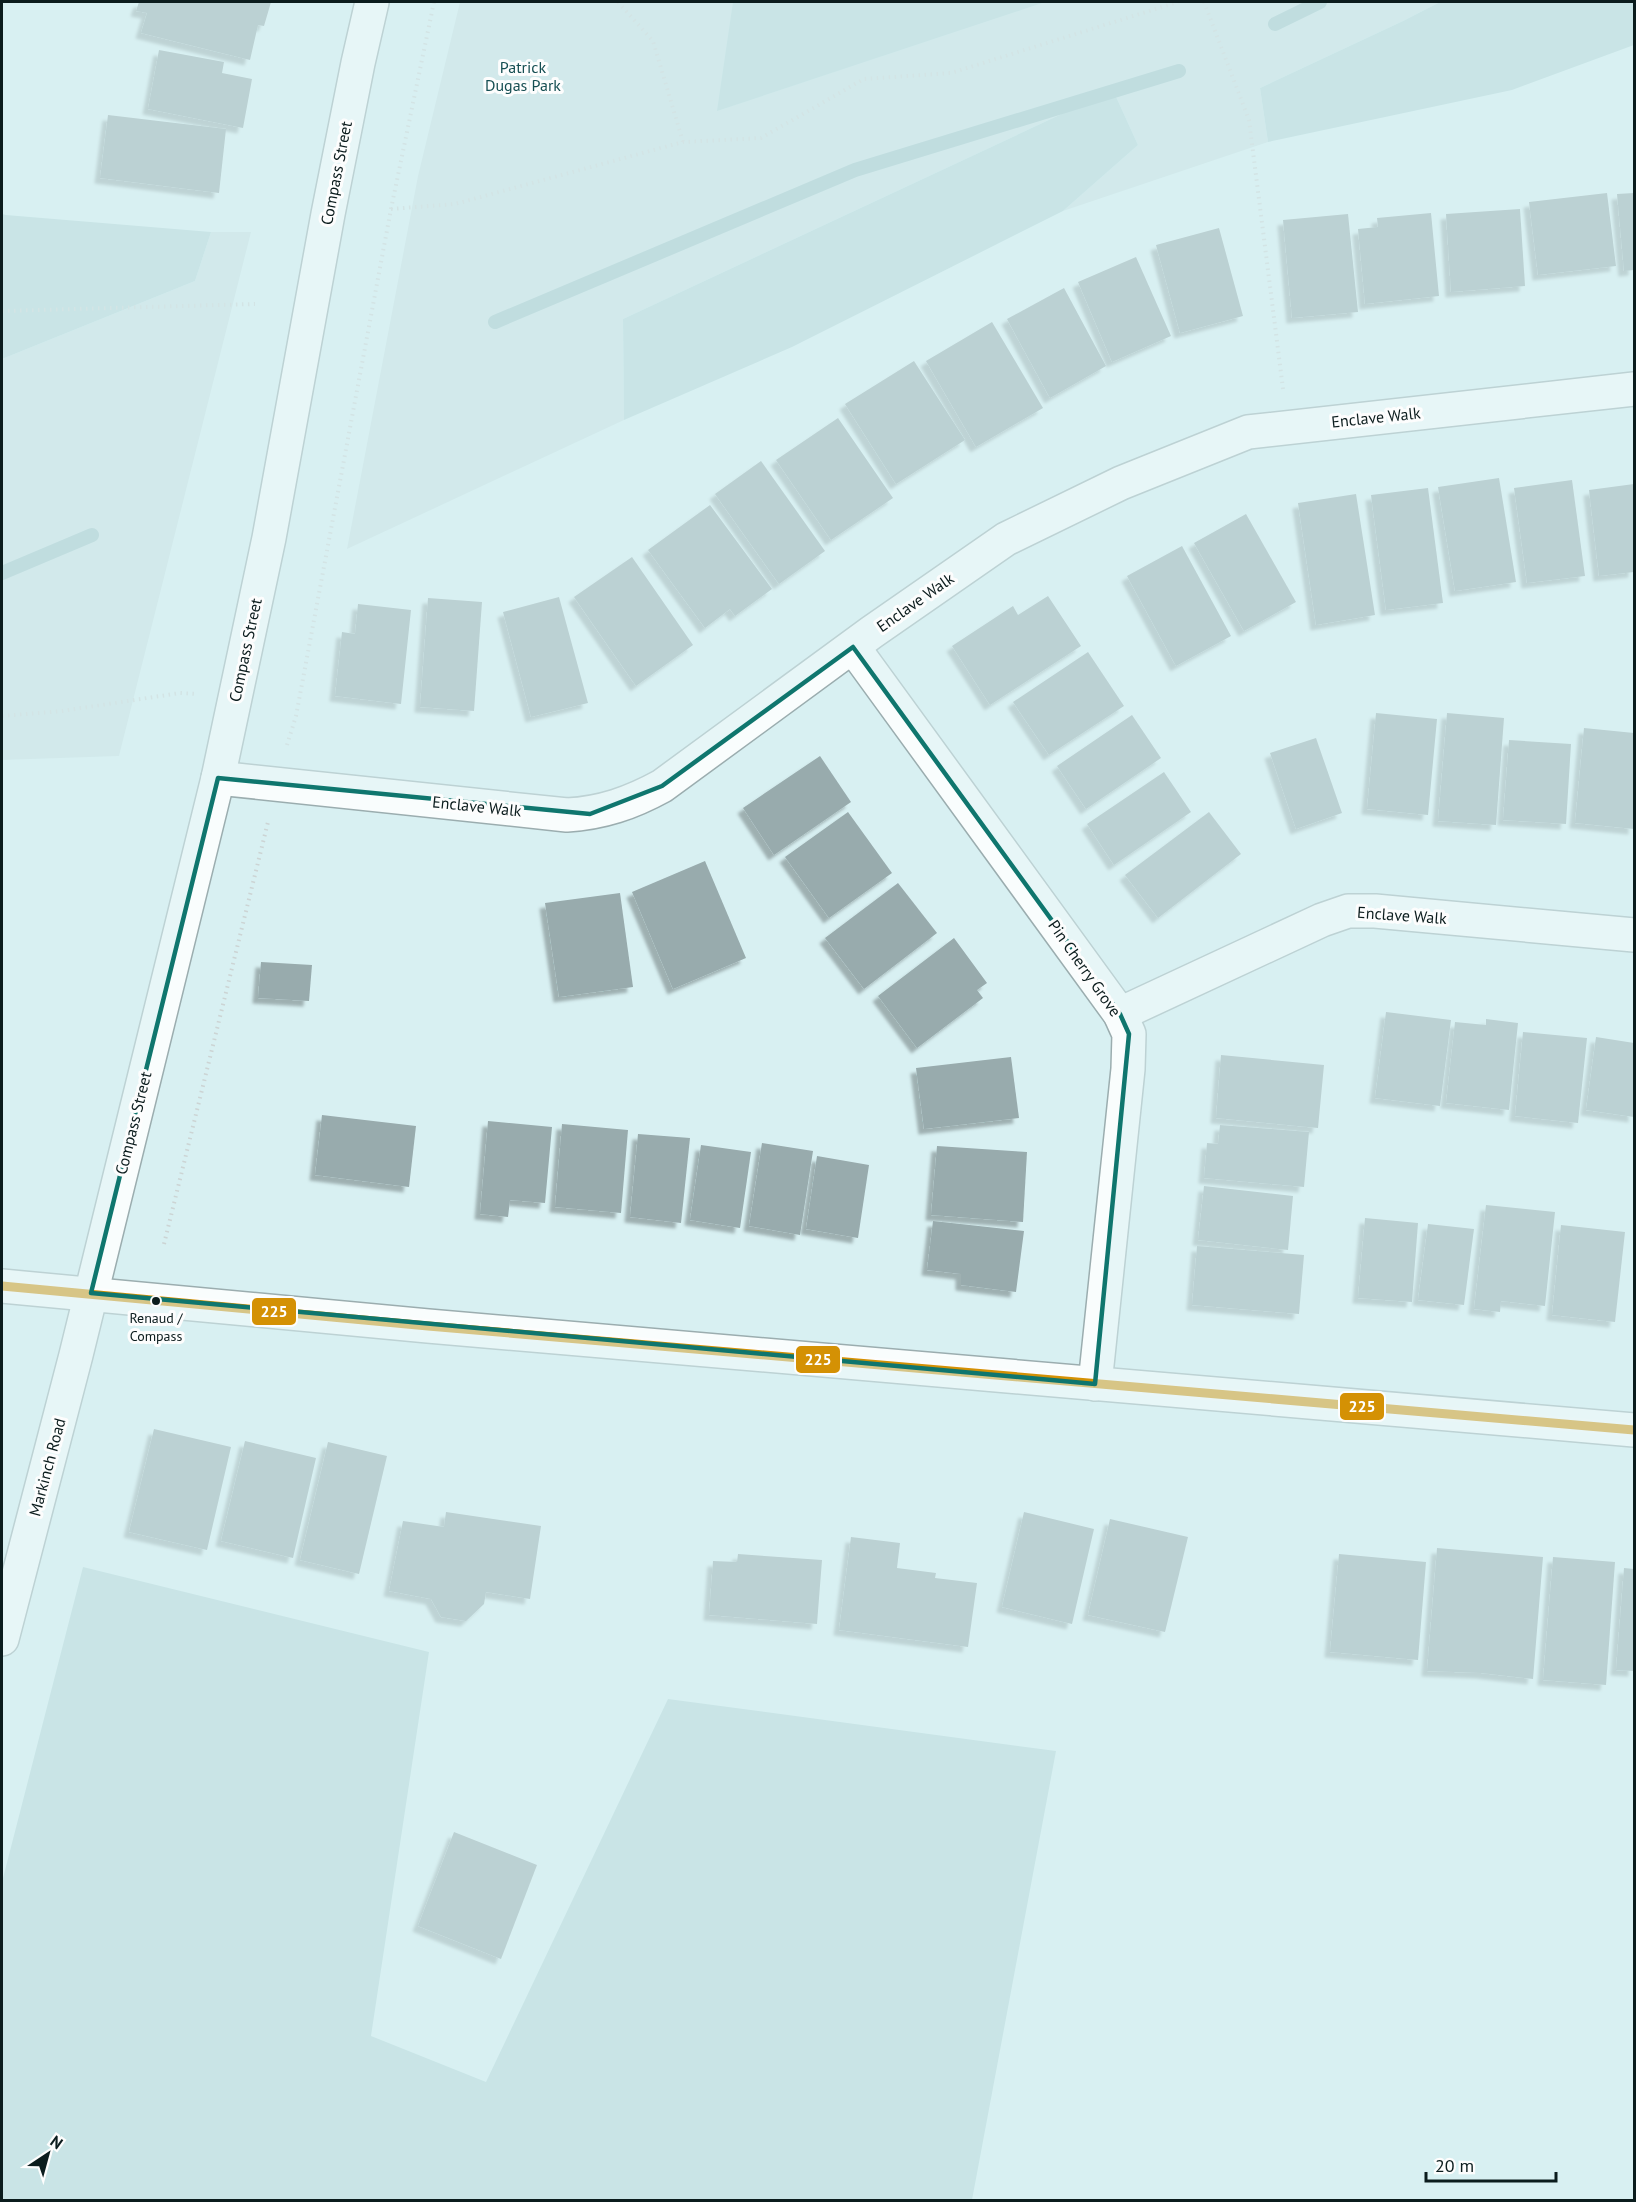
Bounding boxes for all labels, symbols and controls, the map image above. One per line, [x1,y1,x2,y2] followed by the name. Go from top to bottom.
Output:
[485,57,561,95] park label: Patrick Dugas Park
[316,119,356,227] street label: Compass Street
[1330,402,1422,432] street label: Enclave Walk
[873,568,958,636] street label: Enclave Walk
[224,596,266,704] street label: Compass Street
[431,791,523,821] street label: Enclave Walk
[1357,902,1448,928] street label: Enclave Walk
[1044,916,1126,1020] street label: Pin Cherry Grove
[111,1069,156,1177] street label: Compass Street
[150,1295,162,1307] marker: Renaud / Compass
[251,1297,297,1326] line badge: 225
[260,1301,288,1321] text: 225
[129,1309,184,1345] place label: Renaud / Compass
[795,1345,841,1374] line badge: 225
[804,1349,832,1369] text: 225
[1339,1392,1385,1421] line badge: 225
[1348,1396,1376,1416] text: 225
[24,1416,70,1518] street label: Markinch Road
[18,2124,78,2184] north arrow
[47,2131,67,2153] text: N
[1426,2145,1556,2183] scale bar
[1435,2154,1474,2177] text: 20 m

